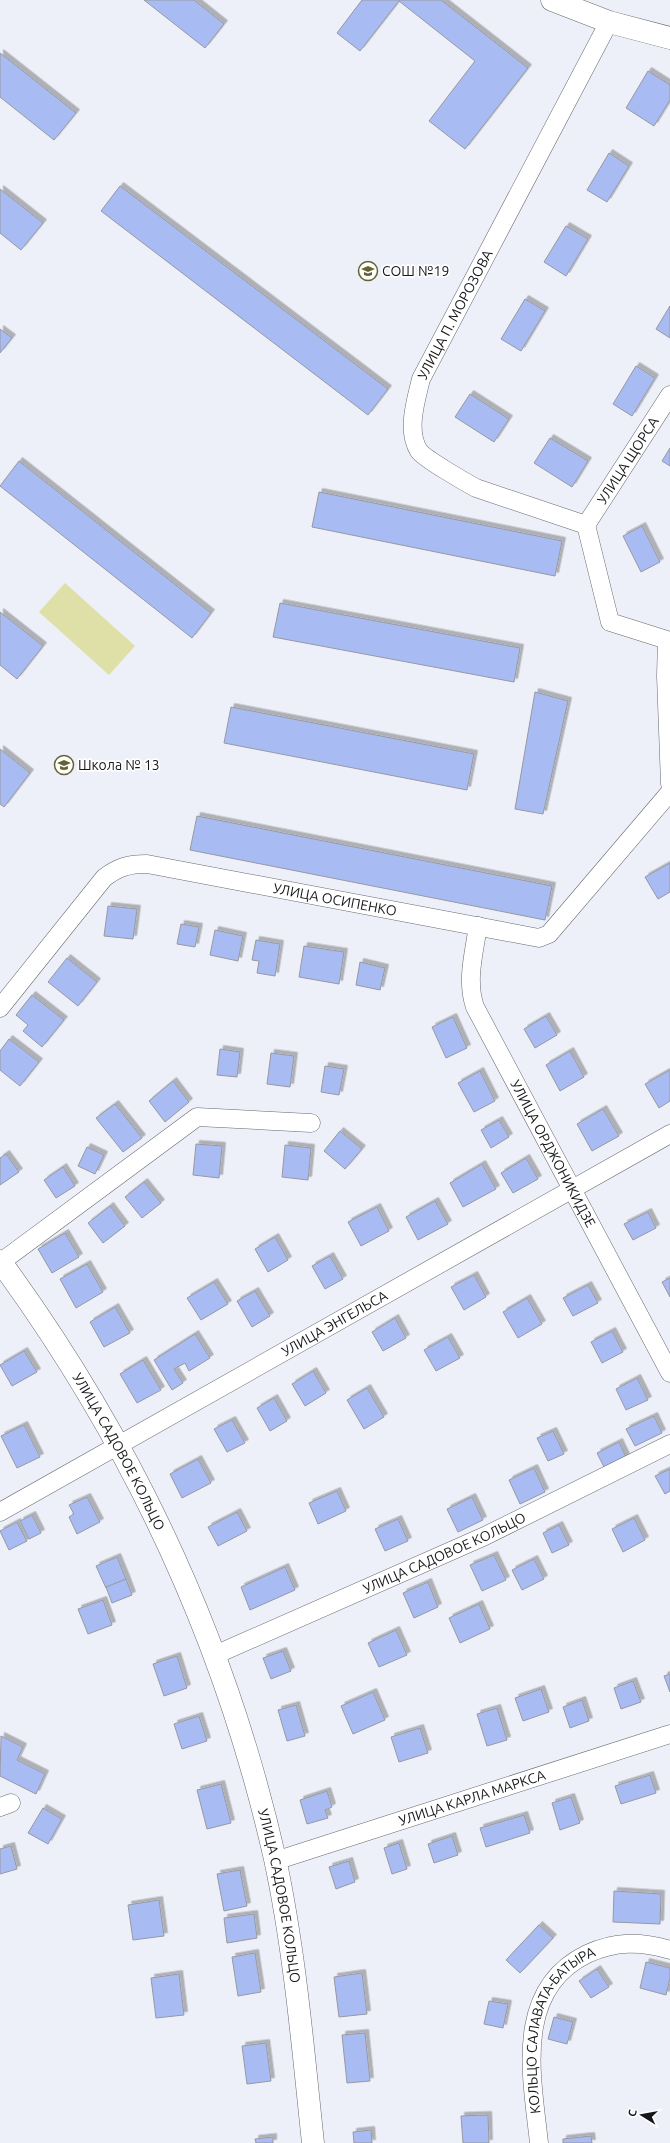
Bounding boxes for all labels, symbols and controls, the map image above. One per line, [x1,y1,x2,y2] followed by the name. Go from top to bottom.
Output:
[414,247,496,382] street label: УЛИЦА П. МОРОЗОВА
[357,260,379,282] school or university icon: СОШ №19
[382,263,449,279] place label: СОШ №19
[594,414,662,507] street label: УЛИЦА ЩОРСА
[53,754,75,776] school or university icon: Школа № 13
[78,757,160,773] place label: Школа № 13
[272,880,398,919] street label: УЛИЦА ОСИПЕНКО
[507,1077,599,1230] street label: УЛИЦА ОРДЖОНИКИДЗЕ
[279,1287,390,1359] street label: УЛИЦА ЭНГЕЛЬСА
[69,1370,168,1533] street label: УЛИЦА САДОВОЕ КОЛЬЦО
[361,1509,528,1597] street label: УЛИЦА САДОВОЕ КОЛЬЦО
[397,1767,547,1829] street label: УЛИЦА КАРЛА МАРКСА
[255,1807,303,1984] street label: УЛИЦА САДОВОЕ КОЛЬЦО
[524,1943,598,2115] street label: КОЛЬЦО САЛАВАТА-БАТЫРА
[622,2095,662,2135] north arrow
[626,2108,639,2118] text: С

